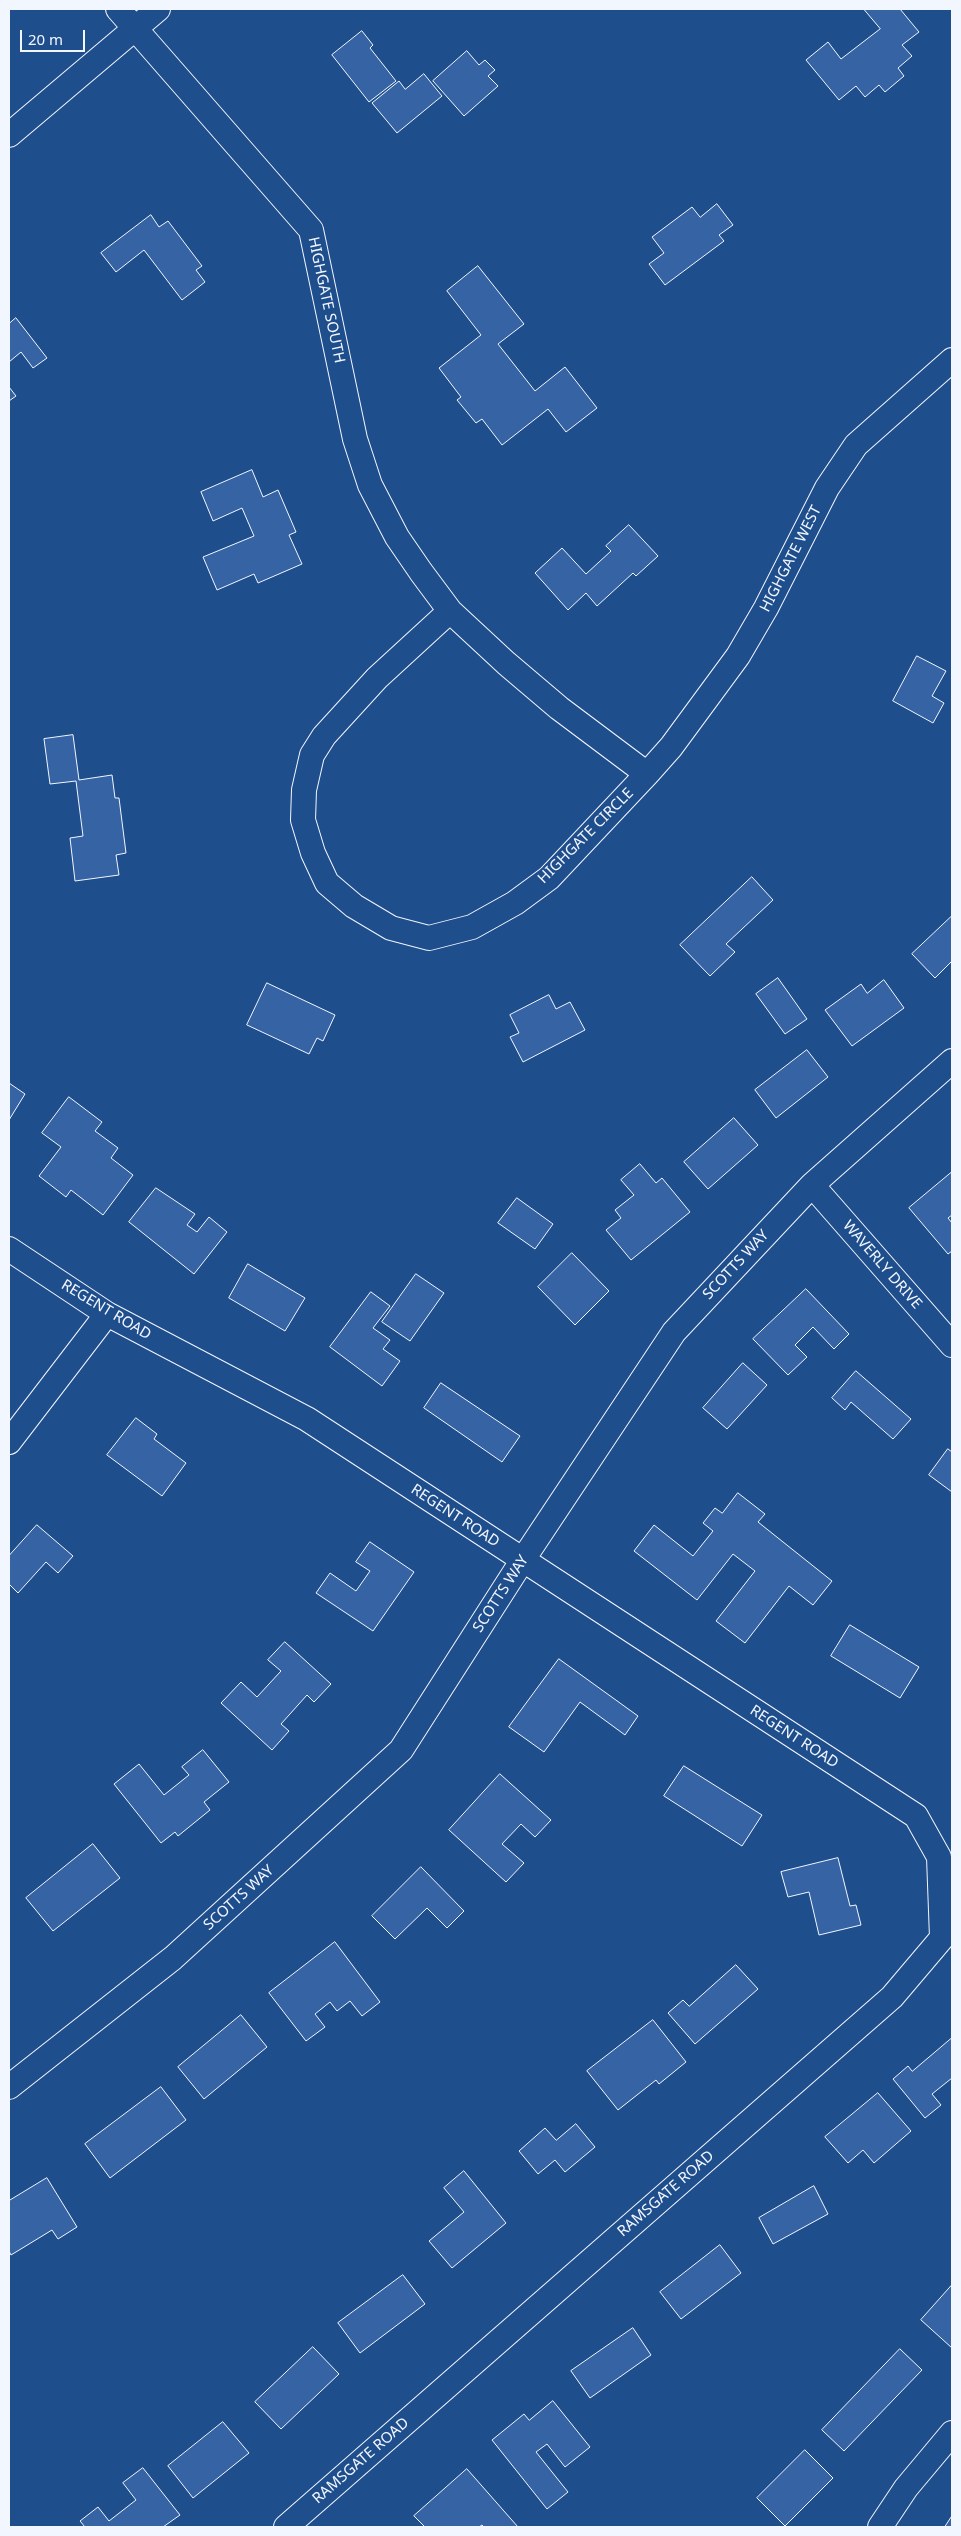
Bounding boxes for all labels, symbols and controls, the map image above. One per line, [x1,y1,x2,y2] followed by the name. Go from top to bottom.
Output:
[22,20,88,52] scale bar
[28,29,63,49] text: 20 m
[304,235,348,365] street label: HIGHGATE SOUTH
[756,503,826,615] street label: HIGHGATE WEST
[534,784,638,888] street label: HIGHGATE CIRCLE
[839,1217,925,1313] street label: WAVERLY DRIVE
[699,1227,773,1303] street label: SCOTTS WAY
[58,1276,154,1344] street label: REGENT ROAD
[407,1481,503,1551] street label: REGENT ROAD
[469,1552,533,1636] street label: SCOTTS WAY
[746,1702,842,1772] street label: REGENT ROAD
[200,1862,278,1934] street label: SCOTTS WAY
[614,2147,718,2241] street label: RAMSGATE ROAD
[309,2414,413,2508] street label: RAMSGATE ROAD

